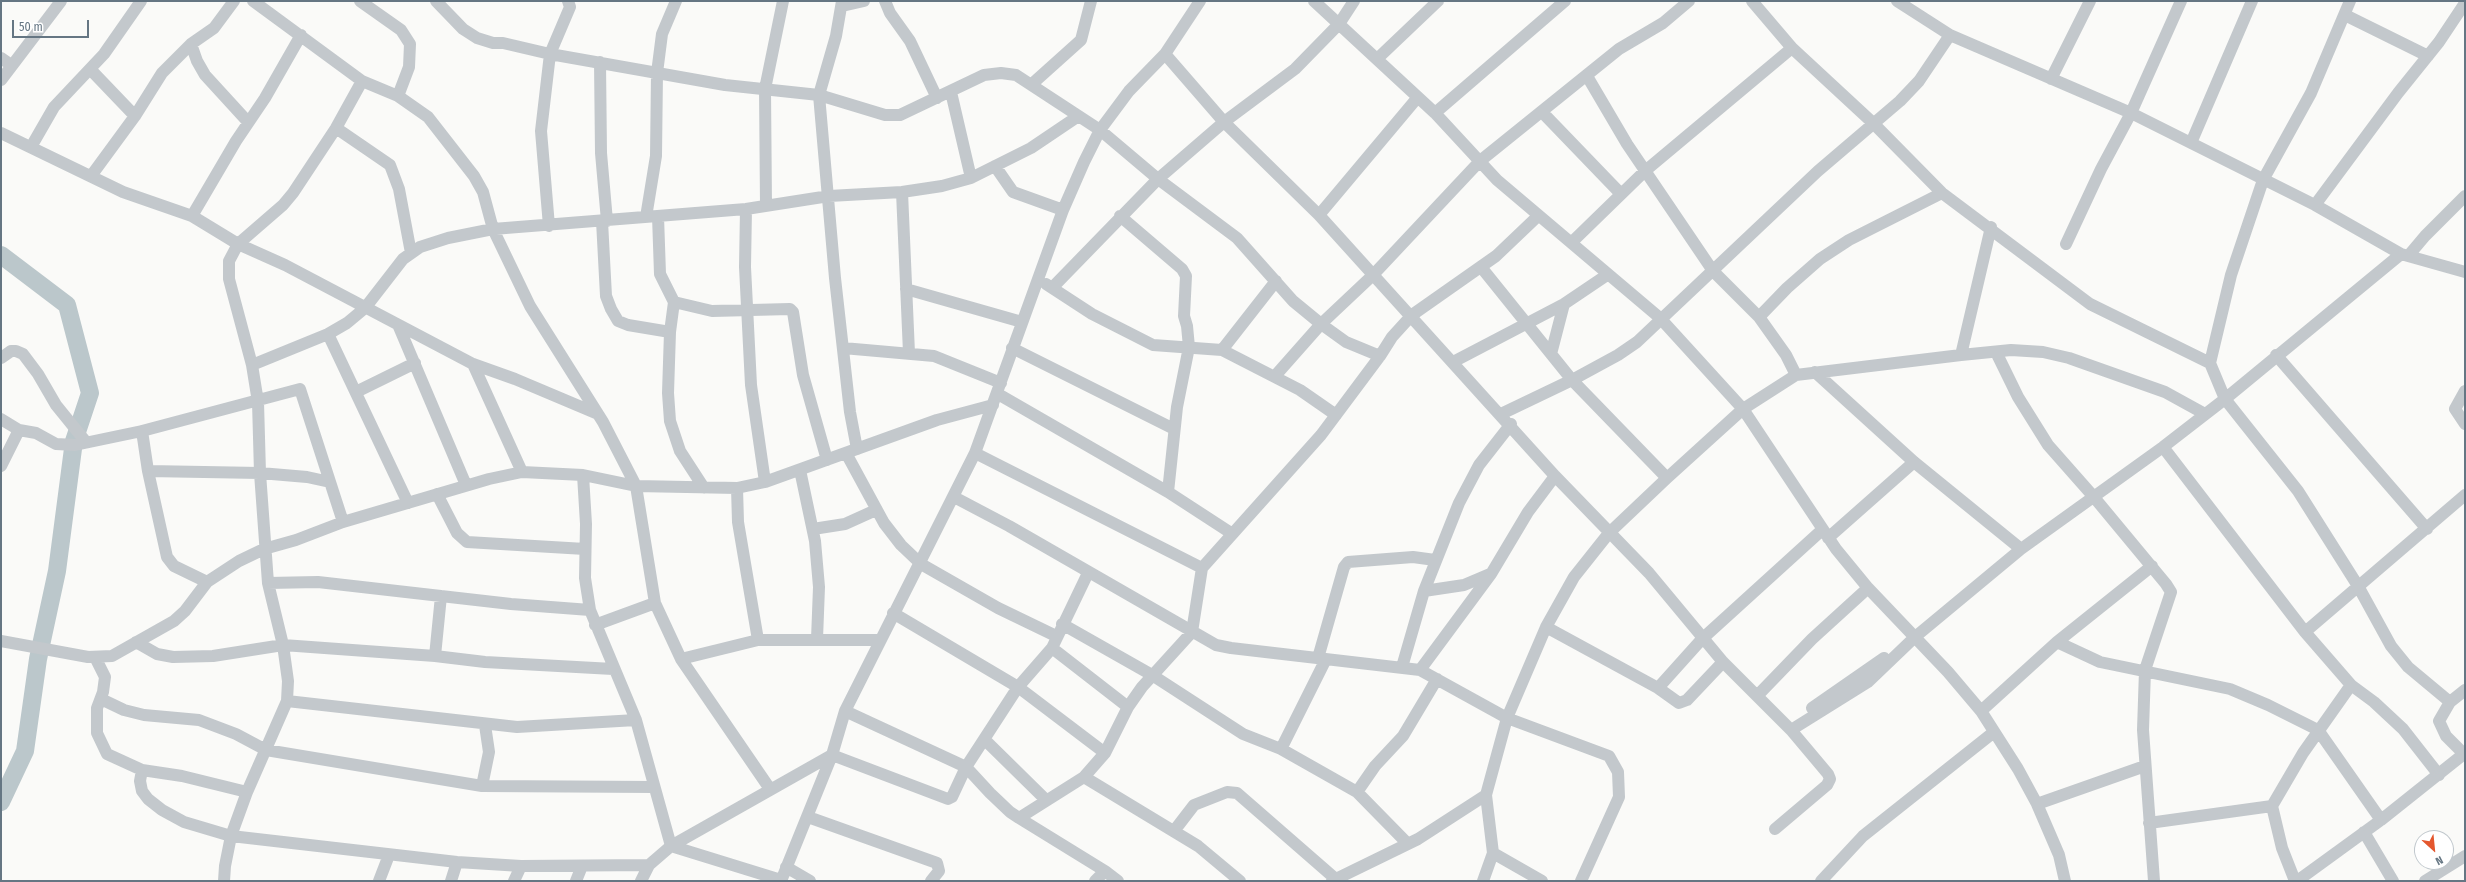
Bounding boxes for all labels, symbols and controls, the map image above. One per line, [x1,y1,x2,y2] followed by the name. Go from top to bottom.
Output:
[14,12,91,38] scale bar
[19,20,43,34] text: 50 m
[2414,830,2454,870] north arrow
[2433,853,2445,868] text: N

